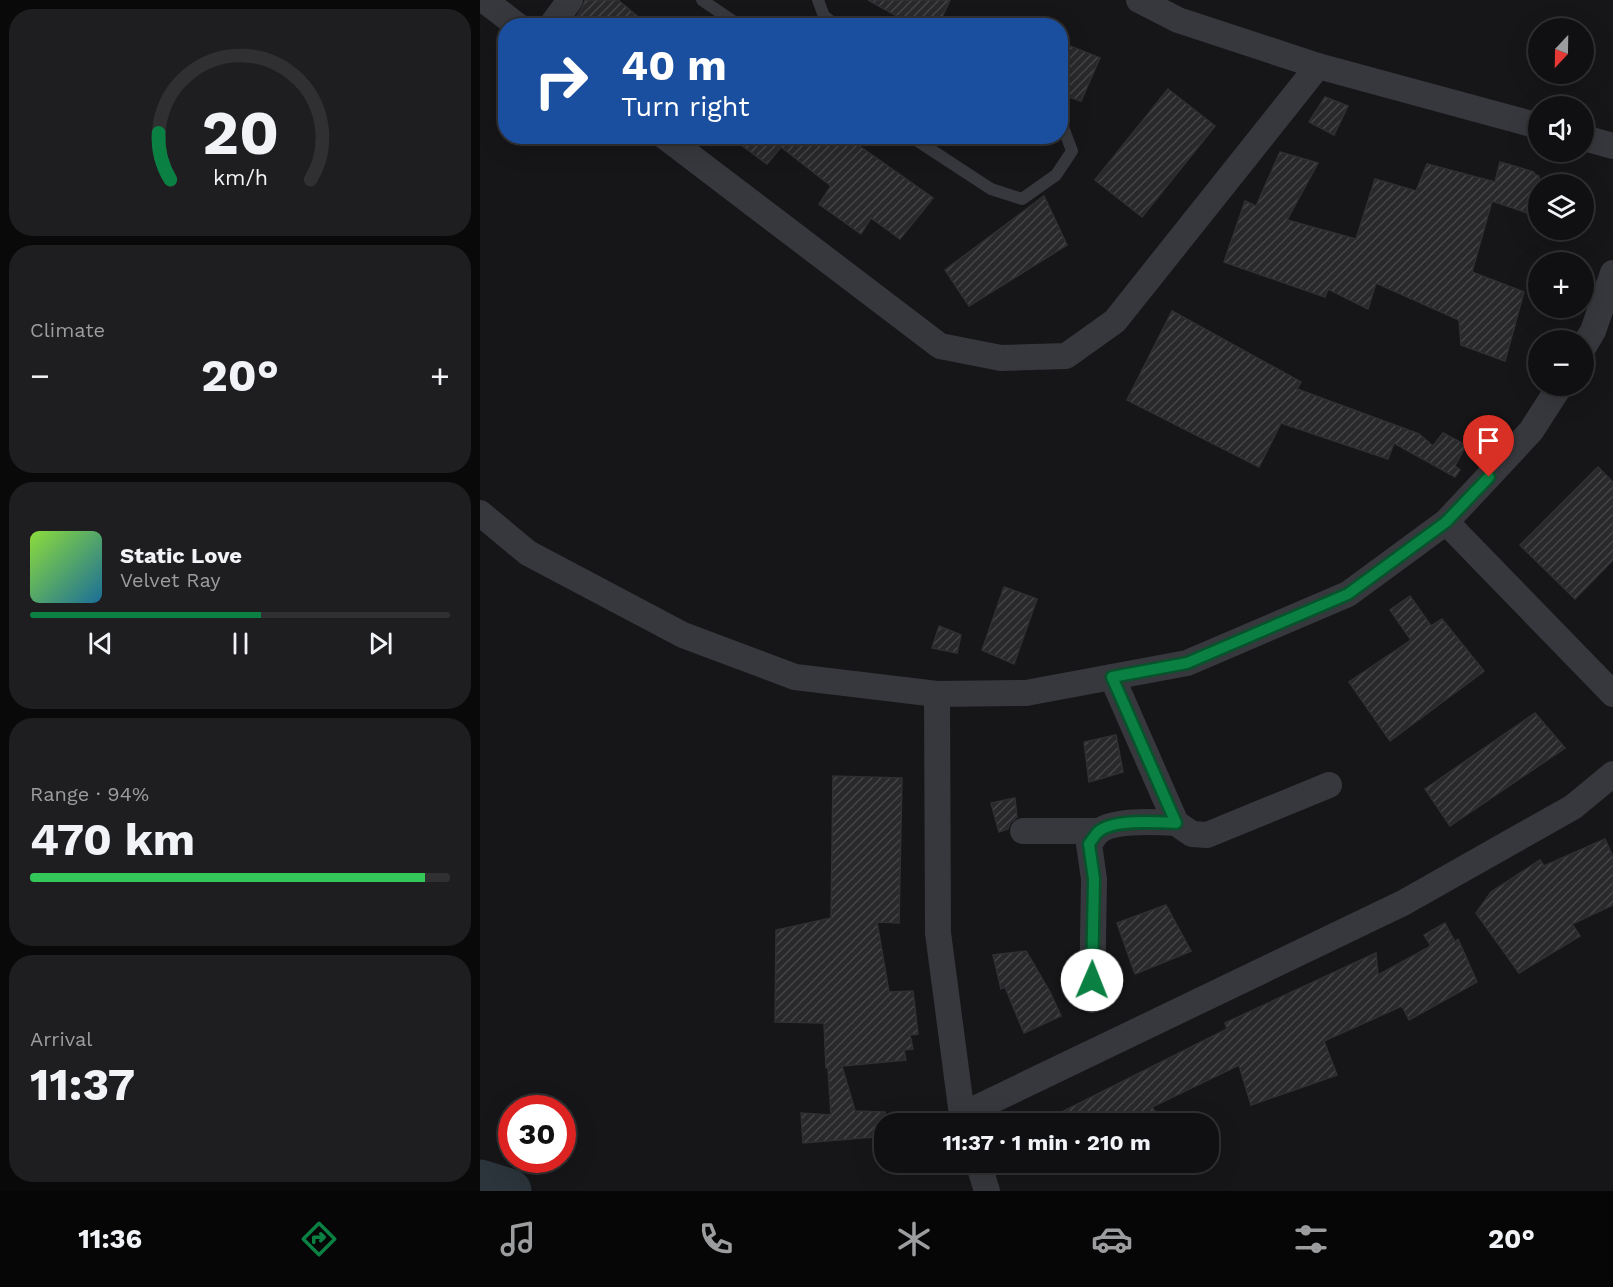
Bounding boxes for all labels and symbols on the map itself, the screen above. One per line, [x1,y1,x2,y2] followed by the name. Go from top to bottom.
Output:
[1528,18,1594,84] north arrow
[1463,415,1514,477] pin
[1060,948,1124,1012] position arrow
[498,1095,576,1173] speed limit sign: 30

